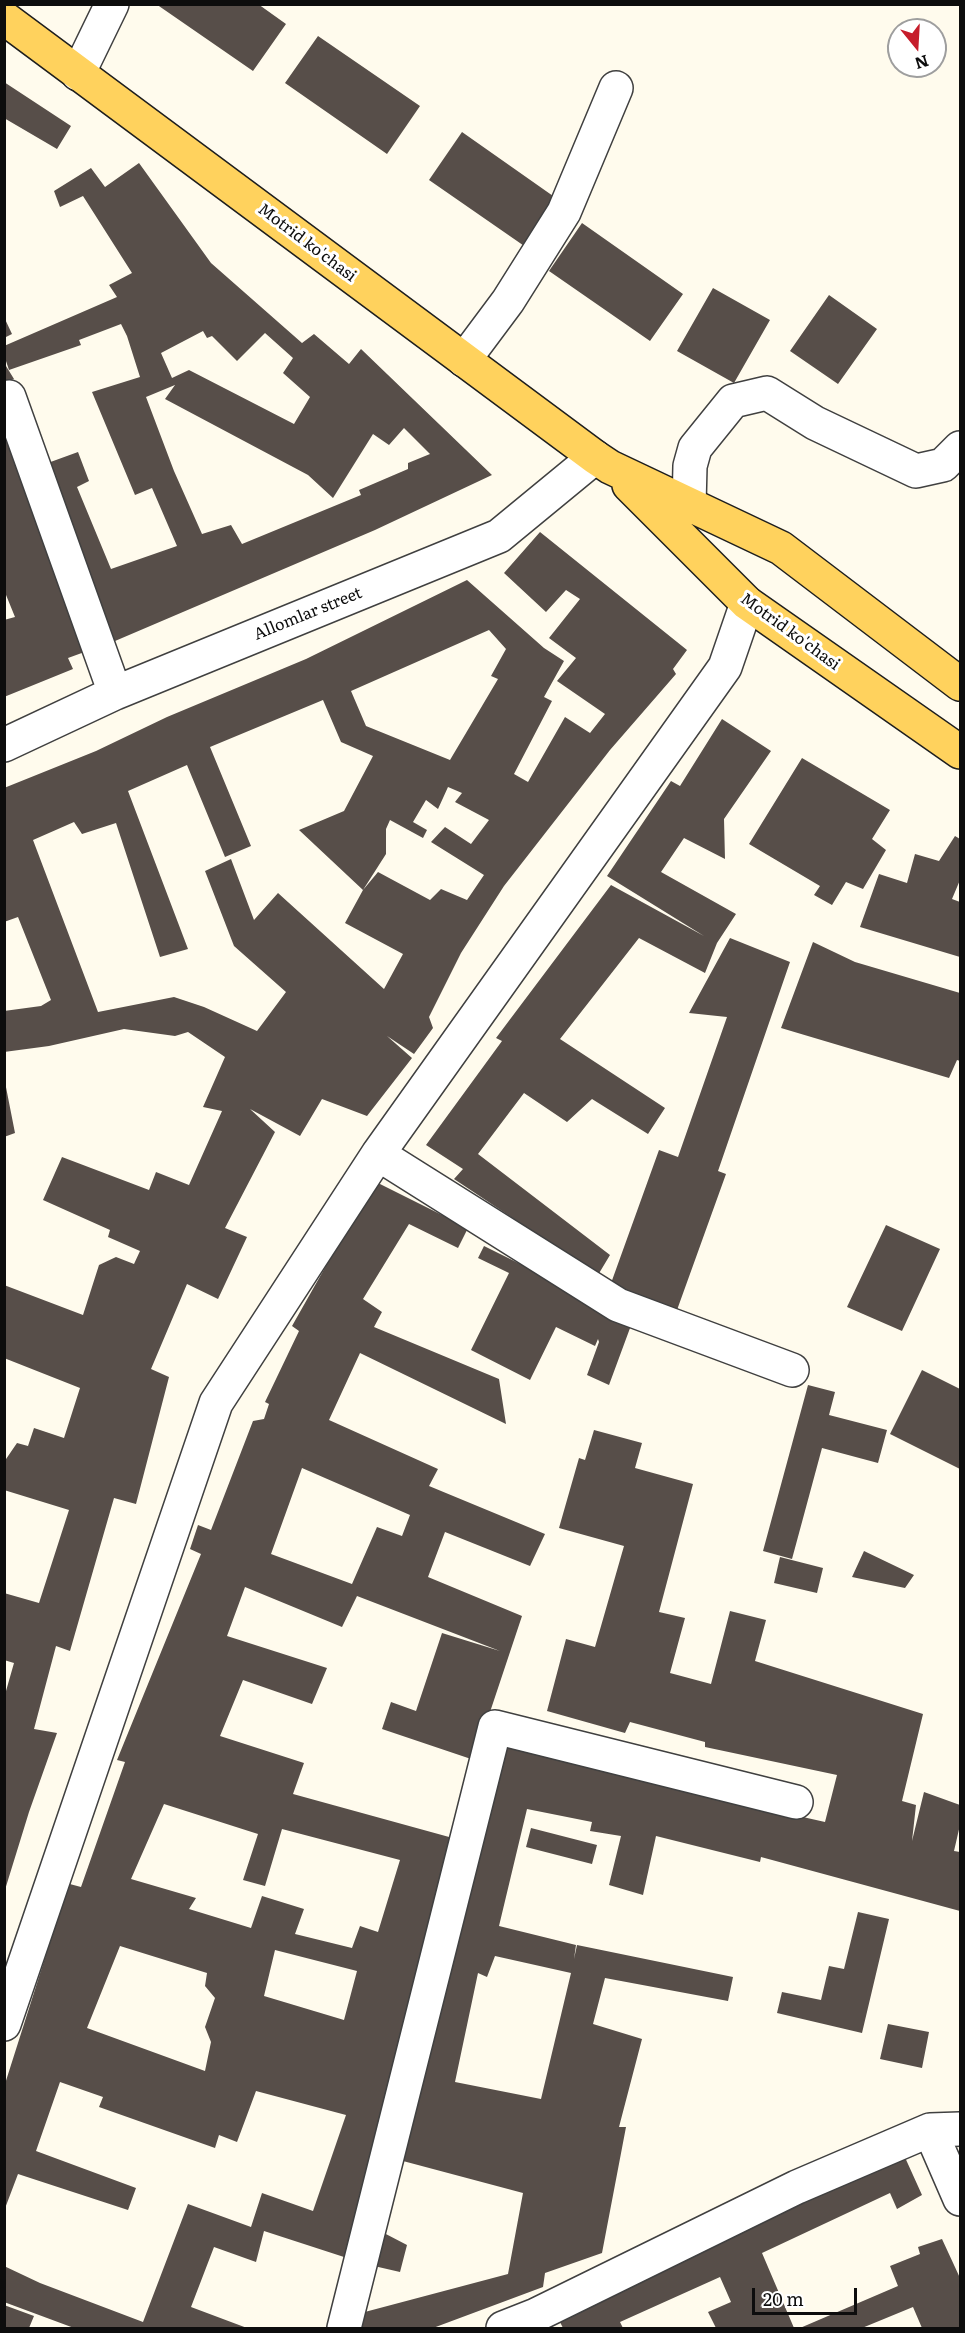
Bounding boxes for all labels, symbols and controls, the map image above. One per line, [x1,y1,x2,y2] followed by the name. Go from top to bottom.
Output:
[887,18,947,78] north arrow
[912,50,932,77] text: N
[254,200,360,286] street label: Motrid ko'chasi
[251,584,365,644] street label: Allomlar street
[737,590,843,674] street label: Motrid ko'chasi
[755,2276,860,2314] scale bar
[763,2285,804,2312] text: 20 m

